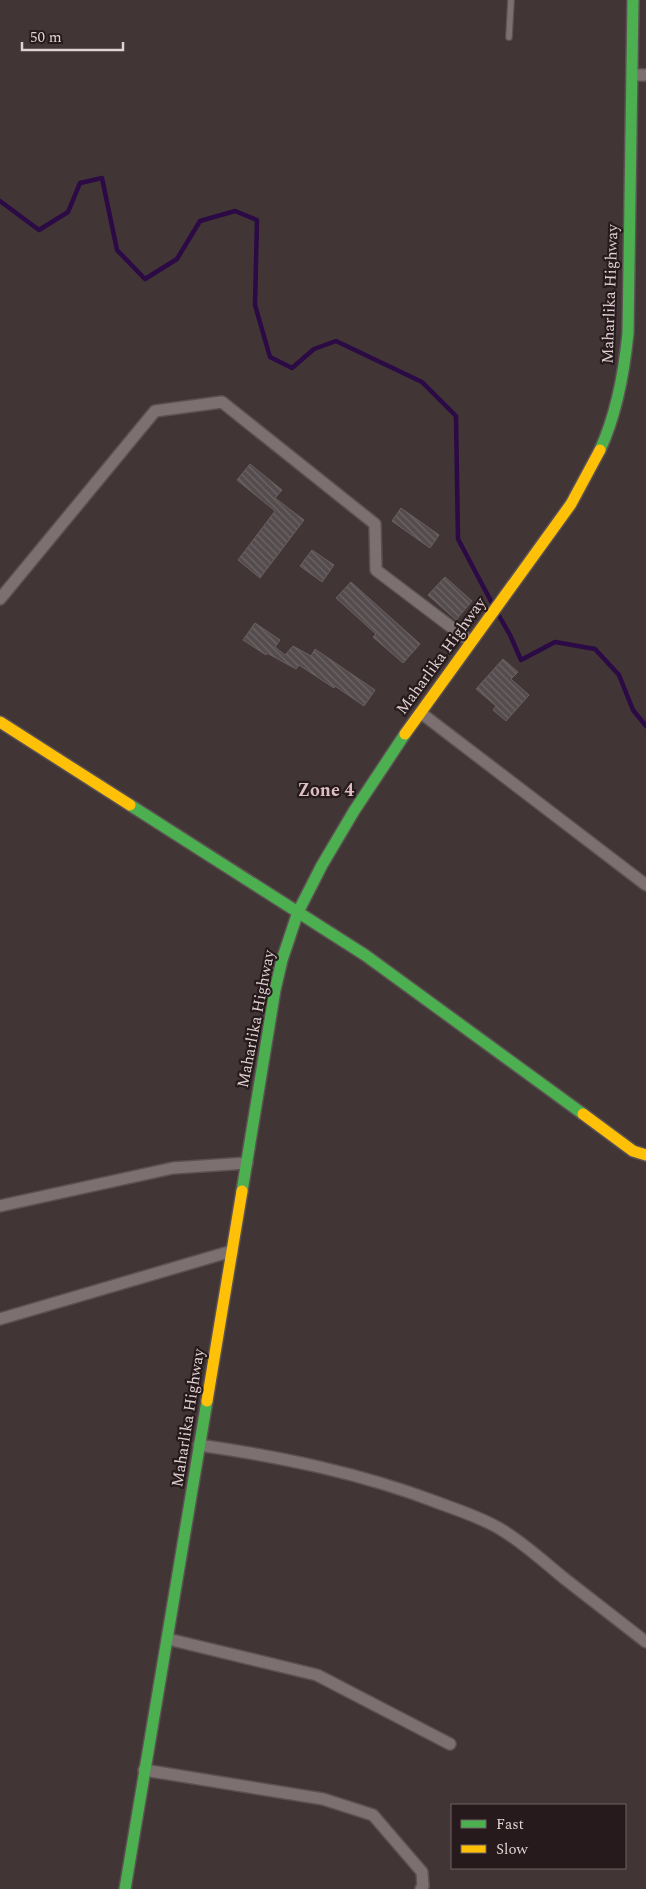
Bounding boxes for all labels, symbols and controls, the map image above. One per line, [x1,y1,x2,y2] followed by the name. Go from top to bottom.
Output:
[22,20,124,52] scale bar
[30,26,62,49] text: 50 m
[596,222,624,364] street label: Maharlika Highway
[390,591,493,720] street label: Maharlika Highway
[298,777,354,804] district label: Zone 4
[231,947,281,1090] street label: Maharlika Highway
[165,1346,211,1489] street label: Maharlika Highway
[451,1804,626,1869] legend
[496,1813,524,1836] text: Fast
[496,1838,528,1861] text: Slow

